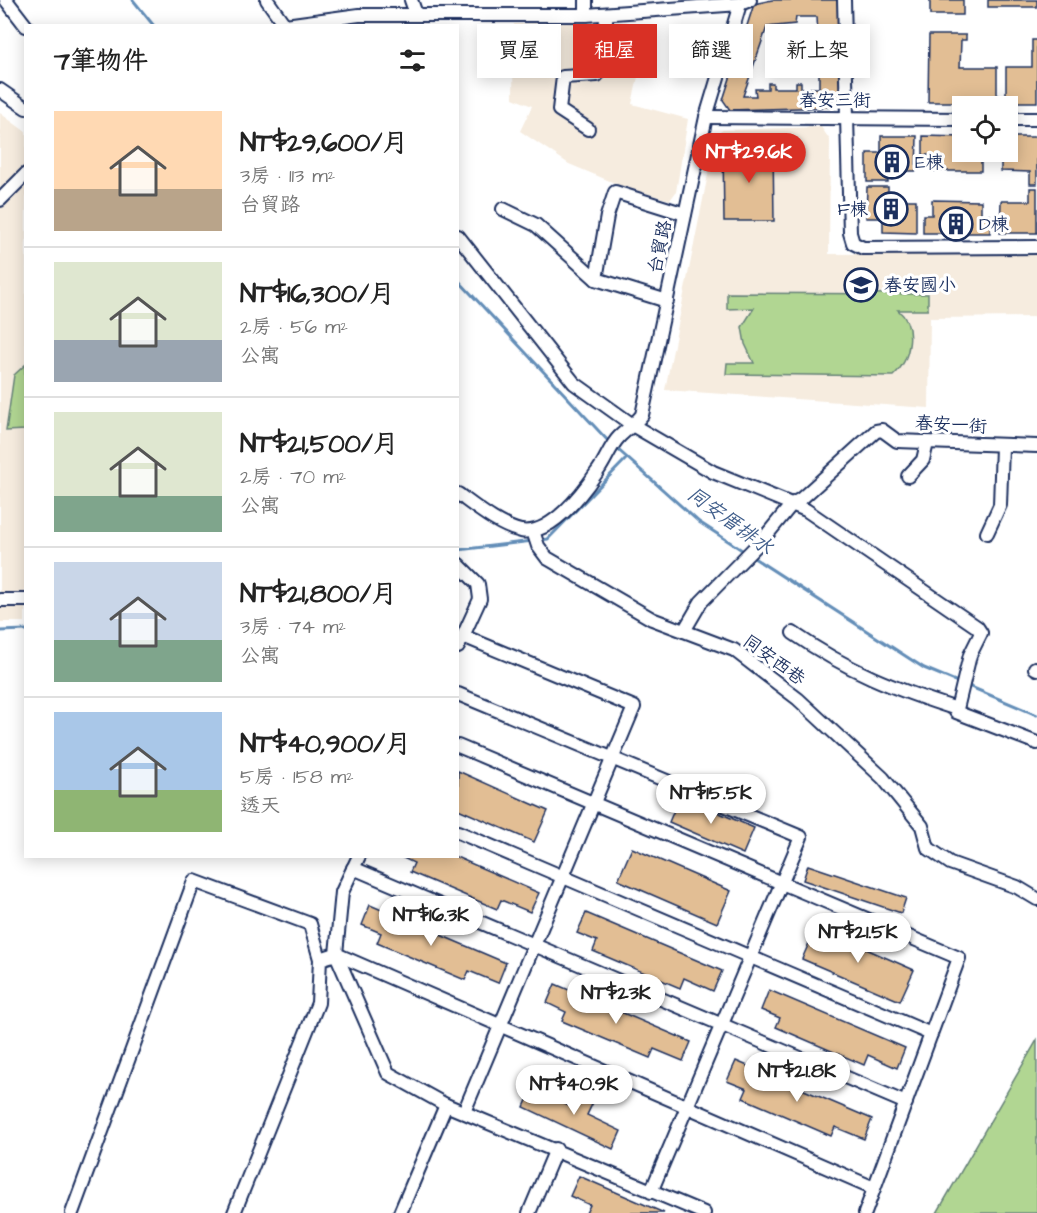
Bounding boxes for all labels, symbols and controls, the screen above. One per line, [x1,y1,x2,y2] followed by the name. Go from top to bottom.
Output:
[477,24,561,78] chip: 買屋
[573,24,657,78] chip: 租屋
[669,24,753,78] chip: 篩選
[765,24,870,78] chip: 新上架
[54,43,148,79] text: 7筆物件
[396,44,429,77] icon: filters
[799,88,871,113] street label: 春安三街
[952,96,1018,162] map controls
[952,96,1018,162] button: locate
[240,125,408,161] text: NT$29,600/月
[687,133,811,184] pin: NT$29.6K
[102,135,174,207] icon: home
[706,138,792,166] text: NT$29.6K
[874,144,910,180] building icon: E棟
[915,150,944,175] place label: E棟
[240,162,335,190] text: 3房 · 113 m²
[240,191,300,219] text: 台貿路
[873,191,909,227] building icon: F棟
[838,197,868,222] place label: F棟
[938,206,974,242] building icon: D棟
[979,212,1009,237] place label: D棟
[642,218,678,276] street label: 台貿路
[843,267,879,303] school or university icon: 春安國小
[884,273,956,298] place label: 春安國小
[240,276,395,312] text: NT$16,300/月
[102,286,174,358] icon: home
[240,313,348,341] text: 2房 · 56 m²
[240,342,280,370] text: 公寓
[914,411,988,439] street label: 春安一街
[240,426,399,462] text: NT$21,500/月
[102,436,174,508] icon: home
[240,463,346,491] text: 2房 · 70 m²
[681,480,779,562] water label: 同安厝排水
[240,492,280,520] text: 公寓
[240,576,397,612] text: NT$21,800/月
[102,586,174,658] icon: home
[240,613,346,641] text: 3房 · 74 m²
[738,629,810,691] street label: 同安西巷
[240,642,280,670] text: 公寓
[240,726,411,762] text: NT$40,900/月
[102,736,174,808] icon: home
[240,763,354,791] text: 5房 · 158 m²
[649,774,773,825] pin: NT$15.5K
[670,779,752,807] text: NT$15.5K
[240,792,280,820] text: 透天
[369,896,493,947] pin: NT$16.3K
[393,901,469,929] text: NT$16.3K
[796,913,920,964] pin: NT$21.5K
[818,918,898,946] text: NT$21.5K
[567,974,665,1025] pin: NT$23K
[581,979,651,1007] text: NT$23K
[735,1052,859,1103] pin: NT$21.8K
[758,1057,836,1085] text: NT$21.8K
[512,1065,636,1116] pin: NT$40.9K
[530,1070,618,1098] text: NT$40.9K

